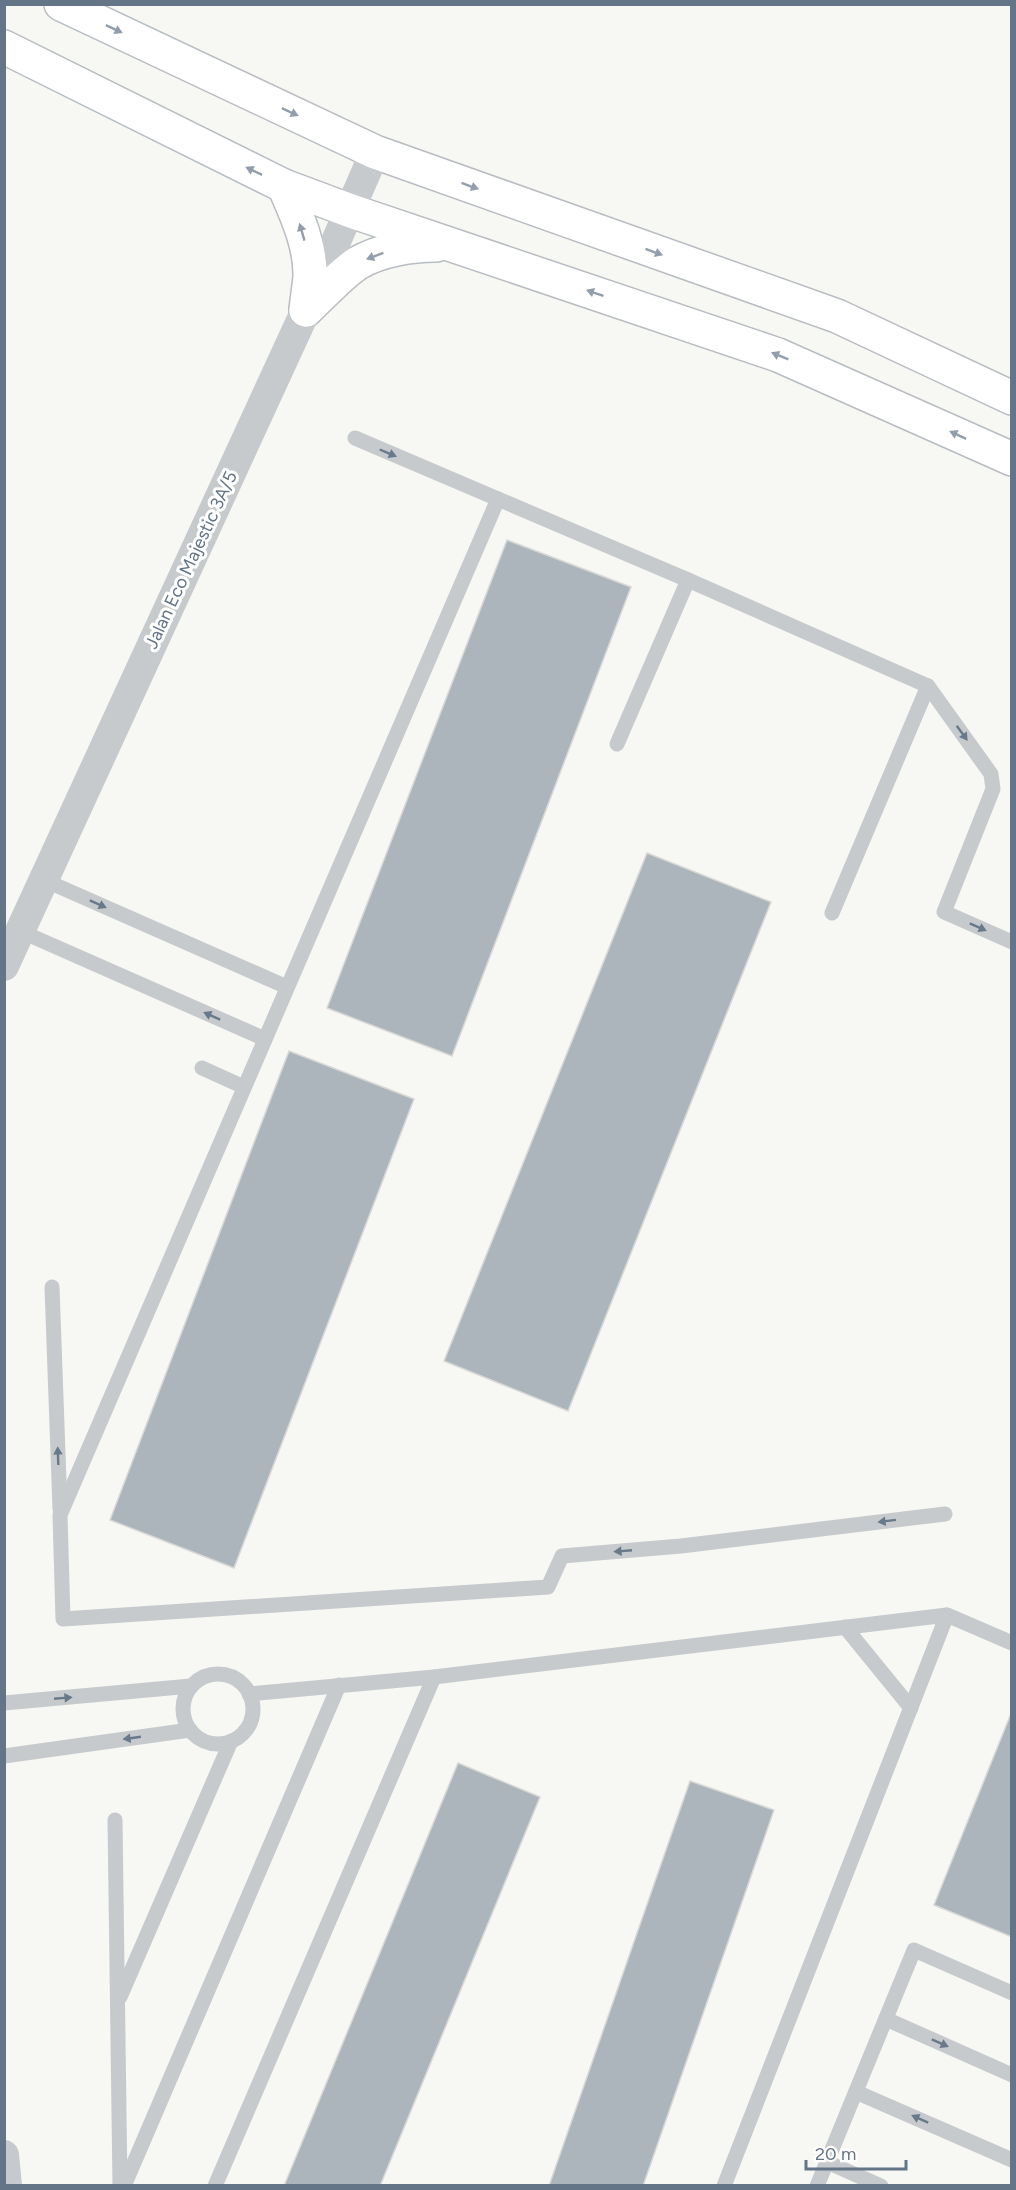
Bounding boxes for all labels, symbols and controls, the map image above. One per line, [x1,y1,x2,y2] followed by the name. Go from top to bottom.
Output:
[105,25,122,34] one-way arrow
[282,108,299,117] one-way arrow
[245,166,262,176] one-way arrow
[462,182,480,192] one-way arrow
[297,223,306,241] one-way arrow
[645,247,663,257] one-way arrow
[366,252,384,262] one-way arrow
[586,288,604,298] one-way arrow
[771,351,789,360] one-way arrow
[950,430,967,439] one-way arrow
[380,448,398,458] one-way arrow
[140,468,242,652] street label: Jalan Eco Majestic 3A/5
[956,725,968,741] one-way arrow
[89,899,106,908] one-way arrow
[969,922,986,931] one-way arrow
[203,1011,220,1020] one-way arrow
[53,1447,62,1466] one-way arrow
[878,1516,897,1526] one-way arrow
[613,1546,632,1555] one-way arrow
[53,1693,72,1702] one-way arrow
[122,1734,141,1743] one-way arrow
[931,2038,949,2048] one-way arrow
[911,2115,928,2124] one-way arrow
[806,2133,906,2171] scale bar
[815,2143,856,2165] text: 20 m

